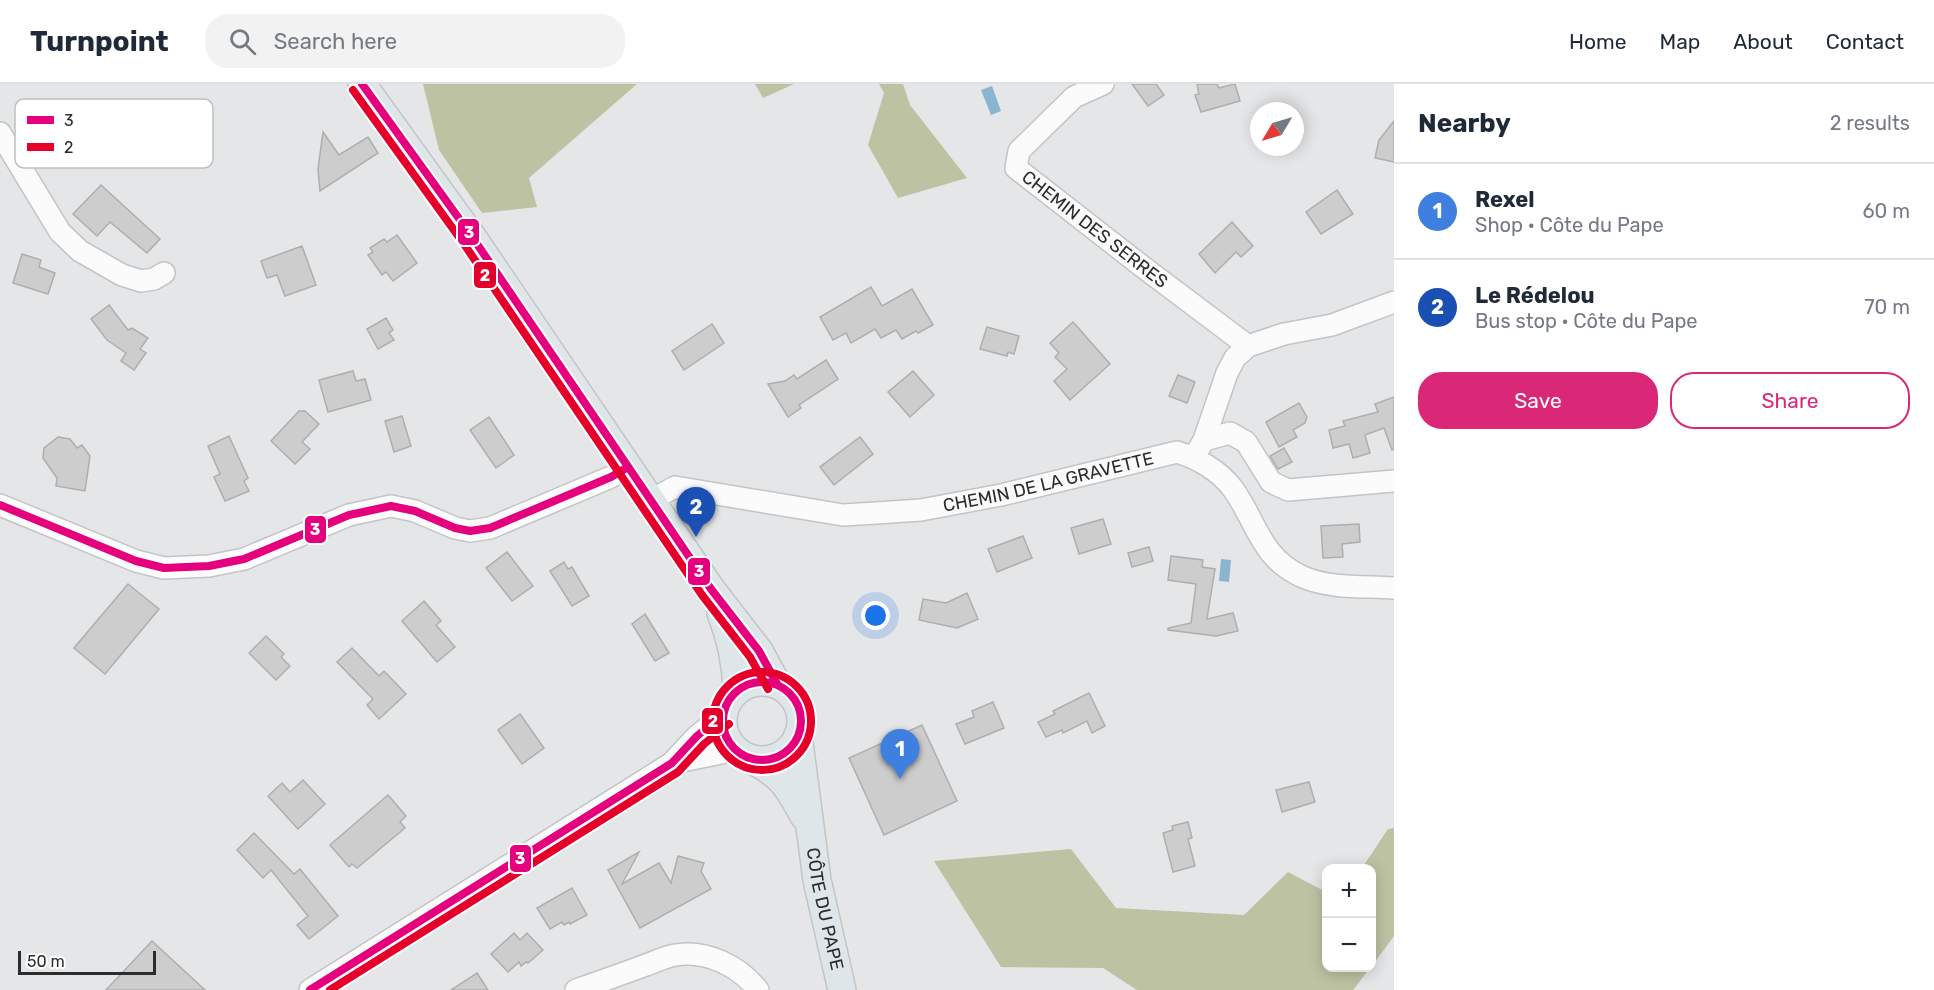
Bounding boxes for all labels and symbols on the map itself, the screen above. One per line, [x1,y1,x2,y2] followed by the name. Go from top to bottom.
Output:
[15,99,213,168] legend
[1250,102,1304,156] north arrow
[64,111,74,130] text: 3
[64,138,73,157] text: 2
[1018,166,1172,293] street label: CHEMIN DES SERRES
[457,218,480,246] line badge: 3
[464,223,474,242] text: 3
[473,261,497,289] line badge: 2
[480,266,490,285] text: 2
[941,447,1156,517] street label: CHEMIN DE LA GRAVETTE
[676,488,716,537] pin: 2
[304,515,327,544] line badge: 3
[310,520,320,539] text: 3
[687,557,711,586] line badge: 3
[694,562,704,581] text: 3
[861,601,890,630] your location
[701,707,724,735] line badge: 2
[708,712,718,731] text: 2
[880,730,920,779] pin: 1
[509,844,532,873] line badge: 3
[802,846,848,972] street label: CÔTE DU PAPE
[515,849,525,868] text: 3
[18,948,156,976] scale bar

